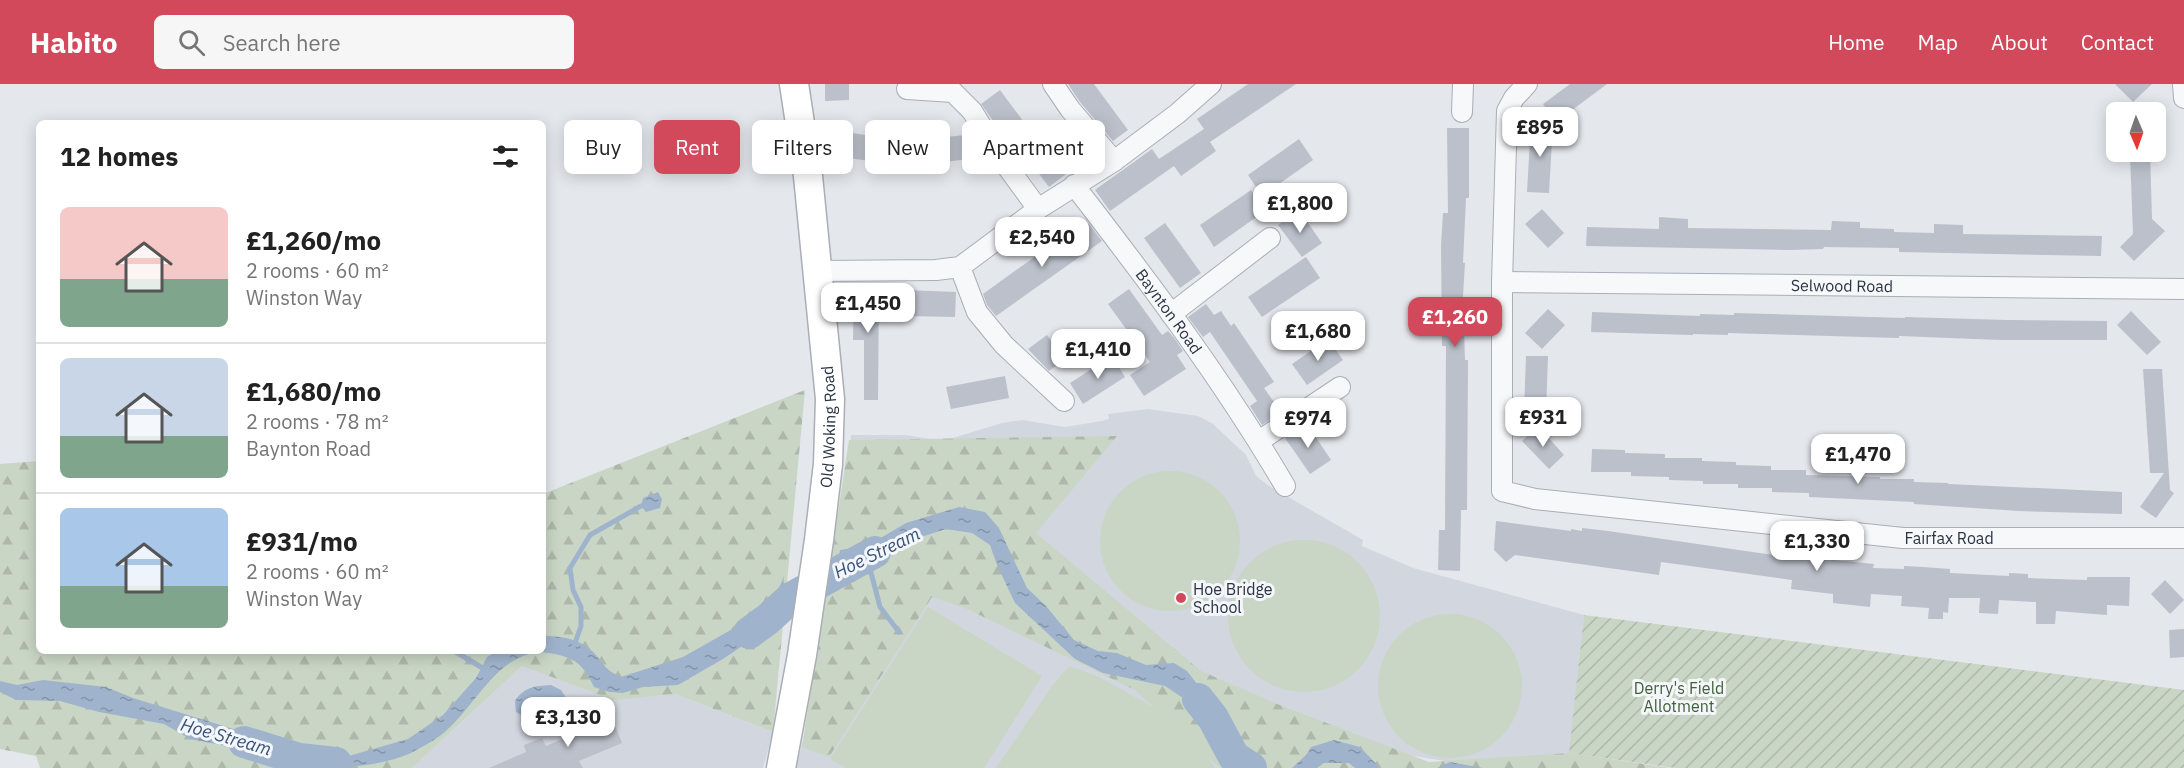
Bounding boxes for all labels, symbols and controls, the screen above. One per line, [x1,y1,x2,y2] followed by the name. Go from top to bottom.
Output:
[154,15,574,69] search box
[30,24,118,61] text: Habito
[175,26,208,59] icon: search
[223,28,341,57] text: Search here
[1828,28,1885,56] text: Home
[1918,28,1958,56] text: Map
[1991,28,2048,56] text: About
[2081,28,2154,56] text: Contact
[2106,102,2166,162] north arrow
[2106,102,2166,162] map controls
[1504,107,1576,158] pin: £895
[1516,113,1564,140] text: £895
[564,120,642,174] chip: Buy
[654,120,740,174] chip: Rent
[752,120,853,174] chip: Filters
[865,120,950,174] chip: New
[962,120,1105,174] chip: Apartment
[60,139,178,173] text: 12 homes
[489,140,522,173] icon: filters
[1251,183,1349,234] pin: £1,800
[1267,189,1333,216] text: £1,800
[993,217,1091,268] pin: £2,540
[246,223,381,257] text: £1,260/mo
[1009,223,1075,250] text: £2,540
[108,231,180,303] icon: home
[246,257,389,284] text: 2 rooms · 60 m²
[1131,265,1207,358] street label: Baynton Road
[1791,275,1893,296] street label: Selwood Road
[819,283,917,334] pin: £1,450
[246,284,362,311] text: Winston Way
[835,289,901,316] text: £1,450
[1406,297,1504,348] pin: £1,260
[1422,303,1488,330] text: £1,260
[1269,311,1367,362] pin: £1,680
[1285,317,1351,344] text: £1,680
[1049,329,1147,380] pin: £1,410
[1065,335,1131,362] text: £1,410
[815,365,840,489] street label: Old Woking Road
[246,374,381,408] text: £1,680/mo
[108,382,180,454] icon: home
[1507,397,1579,448] pin: £931
[1272,398,1344,449] pin: £974
[1519,403,1567,430] text: £931
[1284,404,1332,431] text: £974
[246,408,389,435] text: 2 rooms · 78 m²
[1809,434,1907,485] pin: £1,470
[246,435,371,462] text: Baynton Road
[1825,440,1891,467] text: £1,470
[1768,521,1866,572] pin: £1,330
[830,522,924,583] water label: Hoe Stream
[246,524,358,558] text: £931/mo
[1784,527,1850,554] text: £1,330
[1904,528,1994,548] street label: Fairfax Road
[108,532,180,604] icon: home
[246,558,389,585] text: 2 rooms · 60 m²
[1193,579,1273,617] place label: Hoe Bridge School
[246,585,362,612] text: Winston Way
[1174,591,1188,605] marker: Hoe Bridge School
[1634,678,1724,716] park label: Derry's Field Allotment
[519,697,617,748] pin: £3,130
[535,703,601,730] text: £3,130
[178,713,274,760] water label: Hoe Stream

